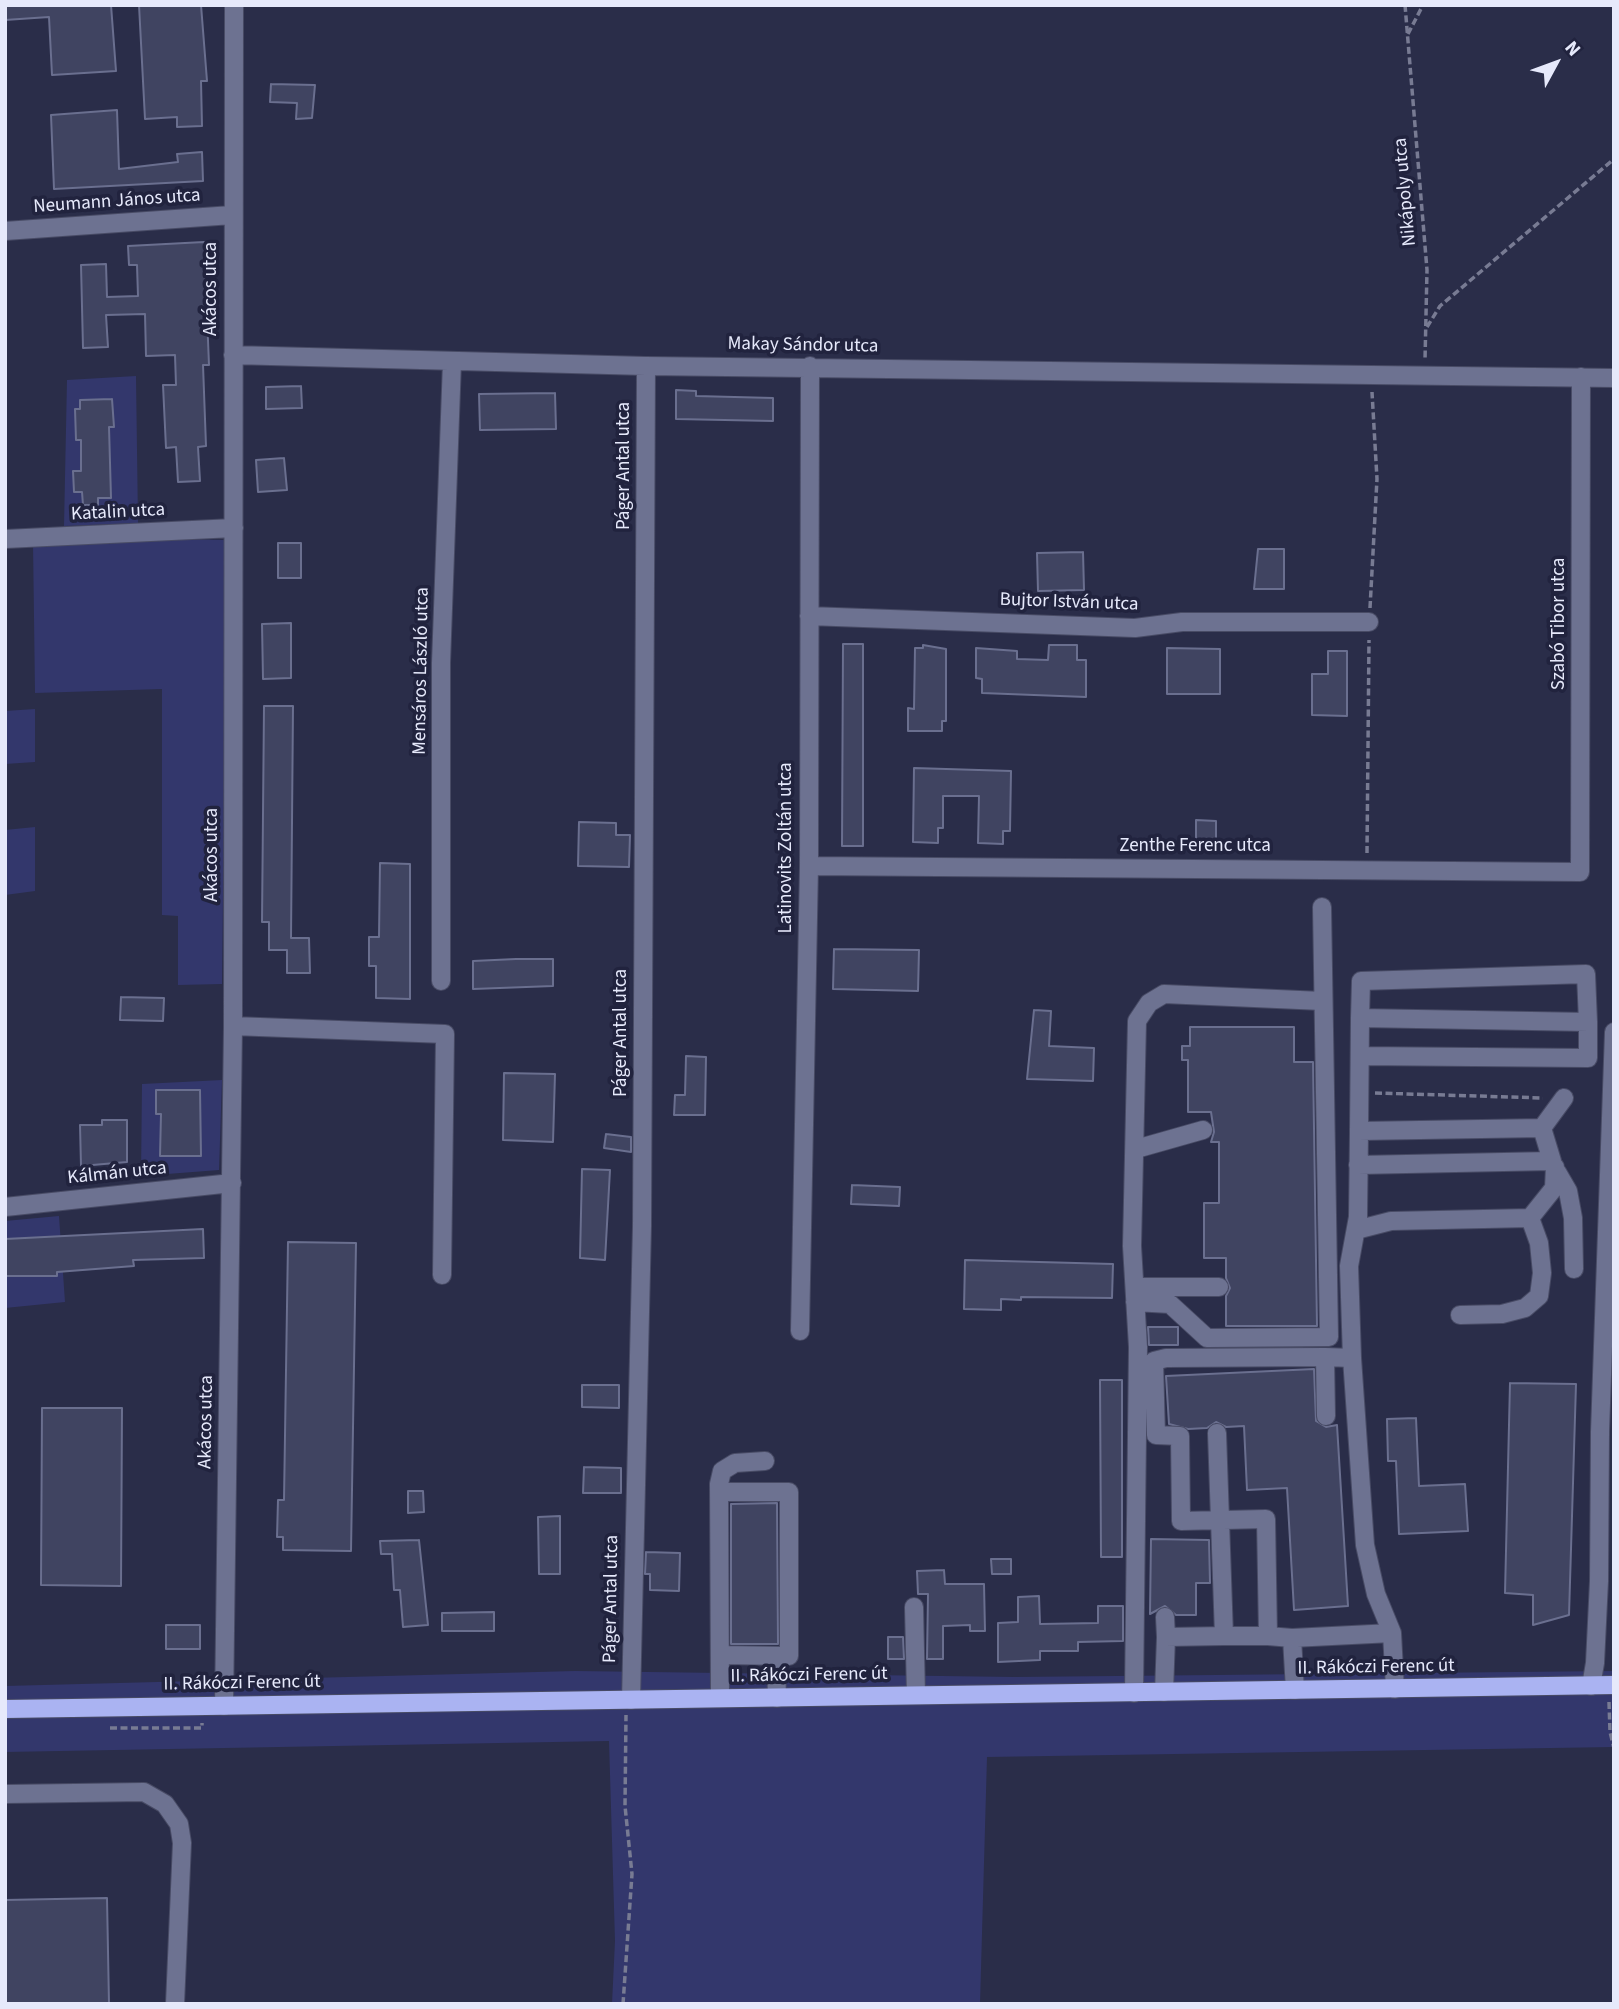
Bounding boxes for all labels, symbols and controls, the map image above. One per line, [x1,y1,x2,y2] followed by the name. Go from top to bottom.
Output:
[1521,28,1591,98] north arrow
[1558,35,1587,63] text: N
[1390,137,1422,247] street label: Nikápoly utca
[33,185,201,219] street label: Neumann János utca
[201,242,223,336] street label: Akácos utca
[727,333,879,359] street label: Makay Sándor utca
[614,402,636,530] street label: Páger Antal utca
[70,499,166,527] street label: Katalin utca
[1549,558,1571,690] street label: Szabó Tibor utca
[409,587,435,755] street label: Mensáros László utca
[999,589,1139,617] street label: Bujtor István utca
[776,762,798,934] street label: Latinovits Zoltán utca
[202,808,224,902] street label: Akácos utca
[1119,836,1271,858] street label: Zenthe Ferenc utca
[611,969,633,1097] street label: Páger Antal utca
[66,1157,168,1191] street label: Kálmán utca
[195,1375,219,1469] street label: Akácos utca
[599,1535,625,1663] street label: Páger Antal utca
[1297,1655,1455,1681] street label: II. Rákóczi Ferenc út
[730,1663,888,1689] street label: II. Rákóczi Ferenc út
[163,1671,321,1697] street label: II. Rákóczi Ferenc út

